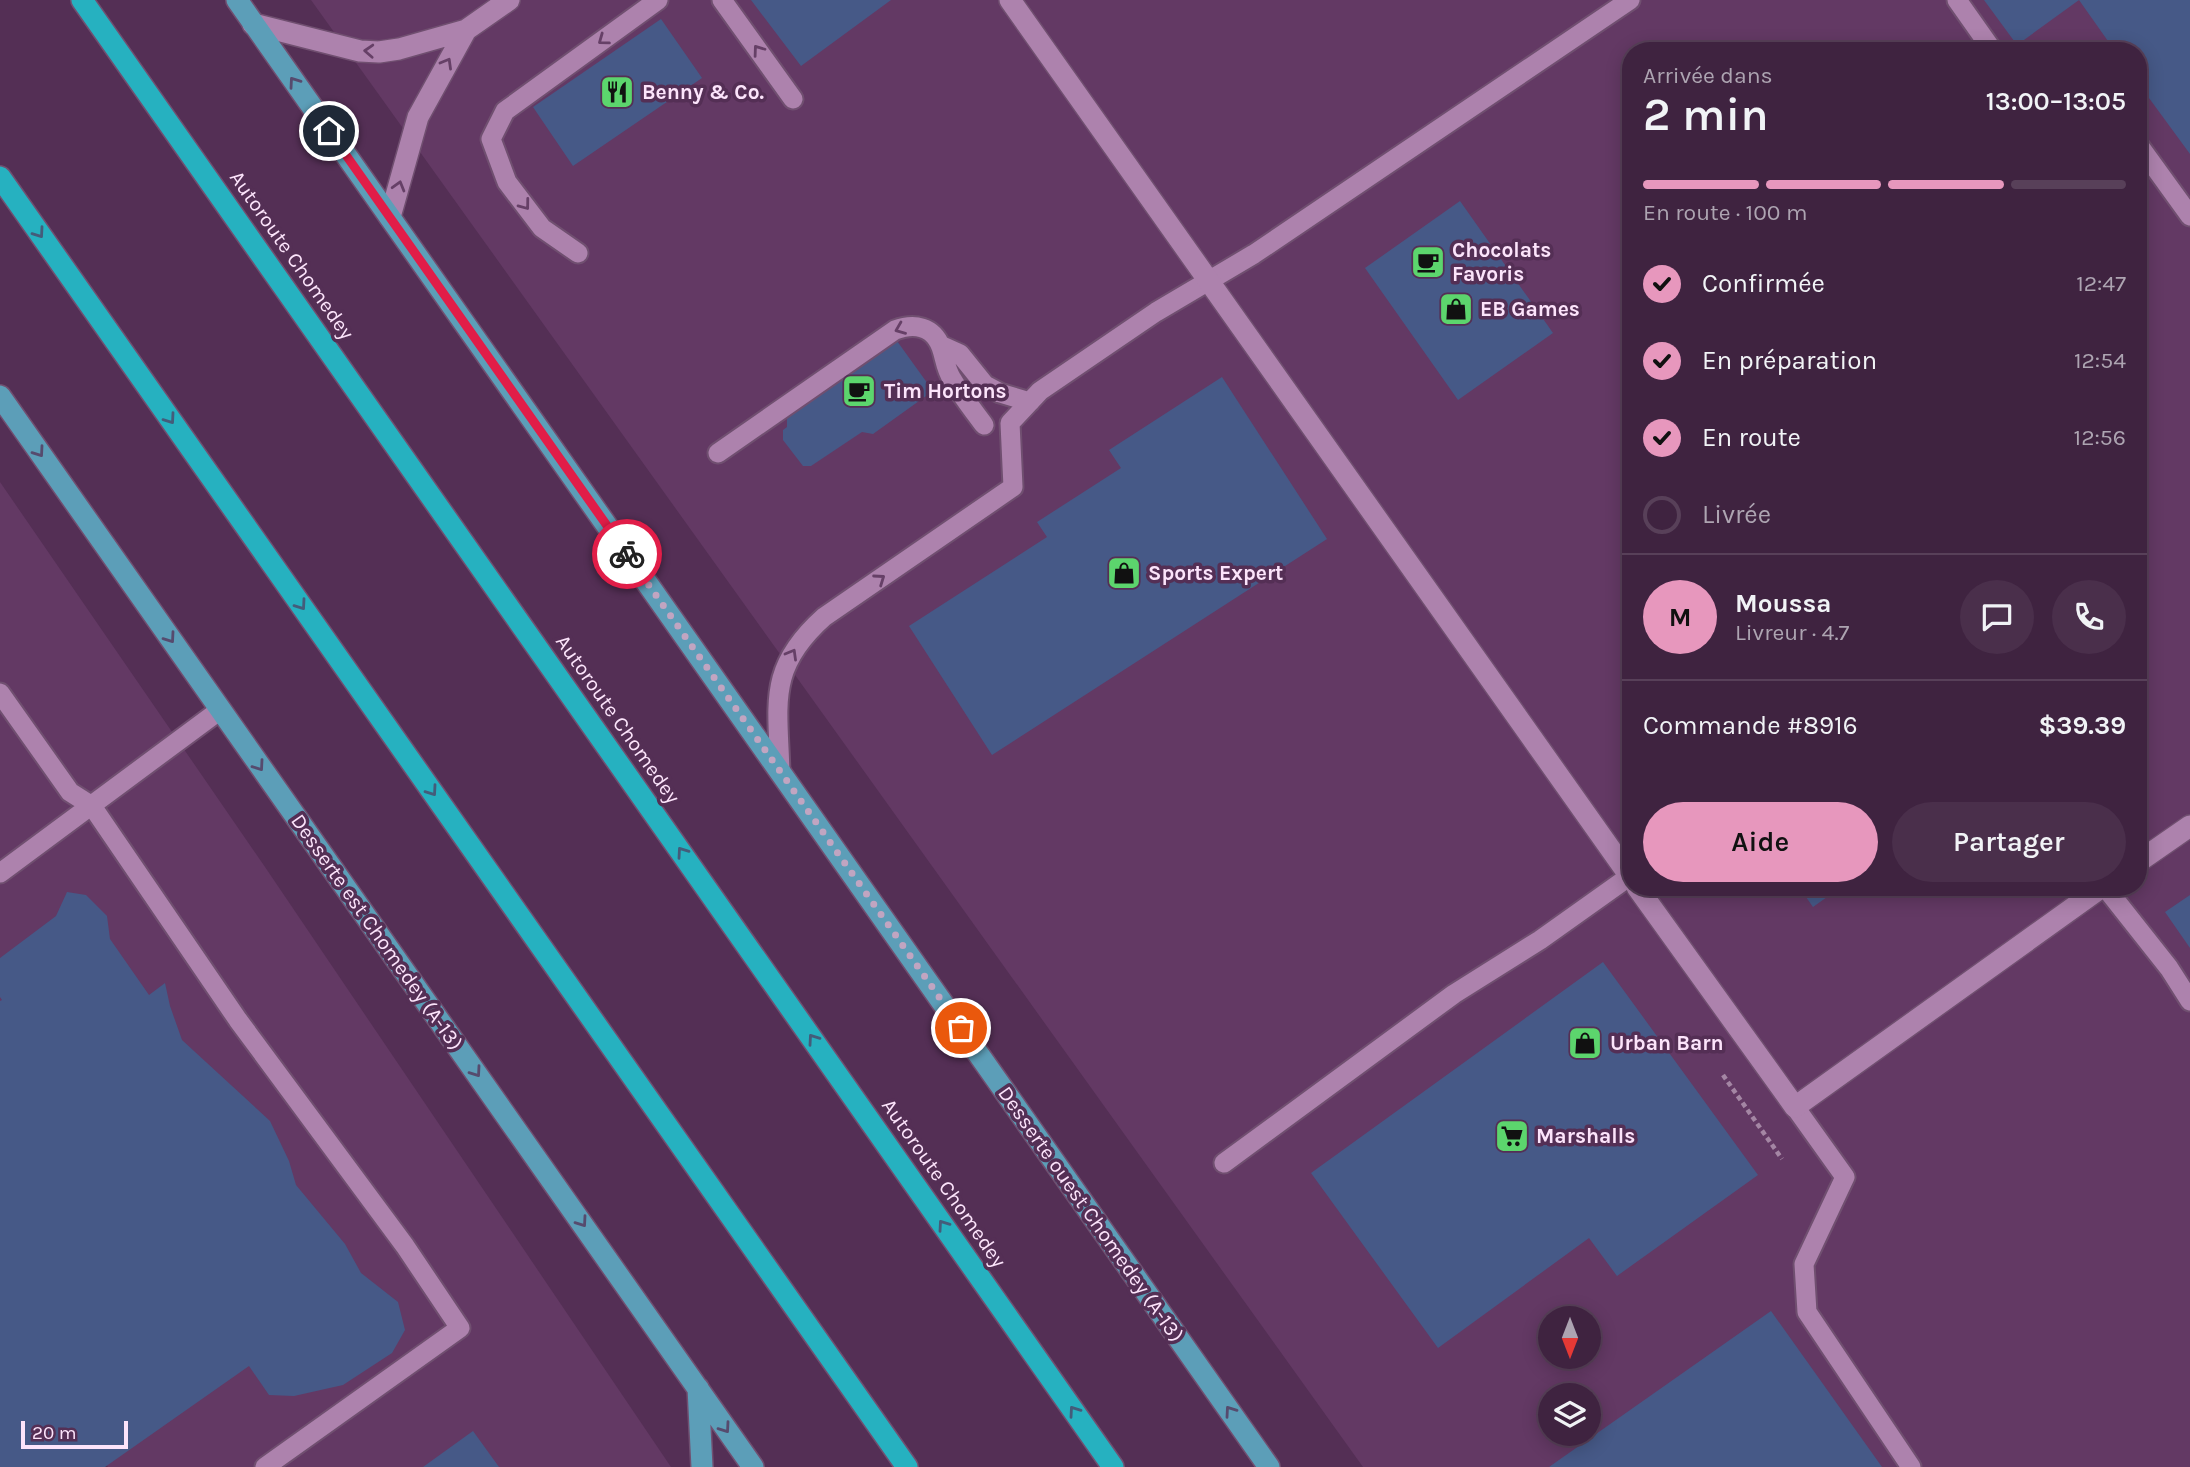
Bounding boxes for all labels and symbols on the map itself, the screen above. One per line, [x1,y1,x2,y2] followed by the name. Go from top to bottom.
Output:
[598,32,611,44] one-way arrow
[363,44,374,59] one-way arrow
[753,45,766,57] one-way arrow
[439,58,452,71] one-way arrow
[598,73,636,111] restaurant icon: Benny & Co.
[290,77,302,90] one-way arrow
[642,80,764,104] place label: Benny & Co.
[299,101,359,161] pin
[225,166,359,344] street label: Autoroute Chomedey
[390,180,405,192] one-way arrow
[516,197,529,210] one-way arrow
[31,225,43,238] one-way arrow
[1452,238,1551,286] place label: Chocolats Favoris
[1409,243,1447,281] cafe icon: Chocolats Favoris
[1437,290,1475,328] shop icon: EB Games
[1480,297,1580,321] place label: EB Games
[895,321,907,335] one-way arrow
[840,372,878,410] cafe icon: Tim Hortons
[884,379,1007,403] place label: Tim Hortons
[162,411,174,424] one-way arrow
[31,444,43,457] one-way arrow
[592,519,662,589] courier
[1105,554,1143,592] shop icon: Sports Expert
[1148,561,1283,585] place label: Sports Expert
[872,575,885,587] one-way arrow
[293,597,305,610] one-way arrow
[162,630,174,643] one-way arrow
[551,630,685,808] street label: Autoroute Chomedey
[784,649,797,662] one-way arrow
[251,758,264,771] one-way arrow
[424,783,436,796] one-way arrow
[286,809,468,1055] street label: Desserte est Chomedey (A-13)
[678,847,690,860] one-way arrow
[931,998,991,1058] pin
[1566,1024,1604,1062] shop icon: Urban Barn
[1610,1031,1724,1055] place label: Urban Barn
[808,1034,821,1047] one-way arrow
[467,1064,480,1077] one-way arrow
[993,1081,1189,1347] street label: Desserte ouest Chomedey (A-13)
[877,1094,1011,1272] street label: Autoroute Chomedey
[1493,1117,1531,1155] supermarket icon: Marshalls
[1536,1124,1635,1148] place label: Marshalls
[574,1214,586,1227] one-way arrow
[939,1220,951,1233] one-way arrow
[1538,1306,1601,1368] north arrow
[1070,1406,1082,1419] one-way arrow
[1226,1406,1238,1419] one-way arrow
[21,1418,128,1450] scale bar
[717,1420,730,1433] one-way arrow

